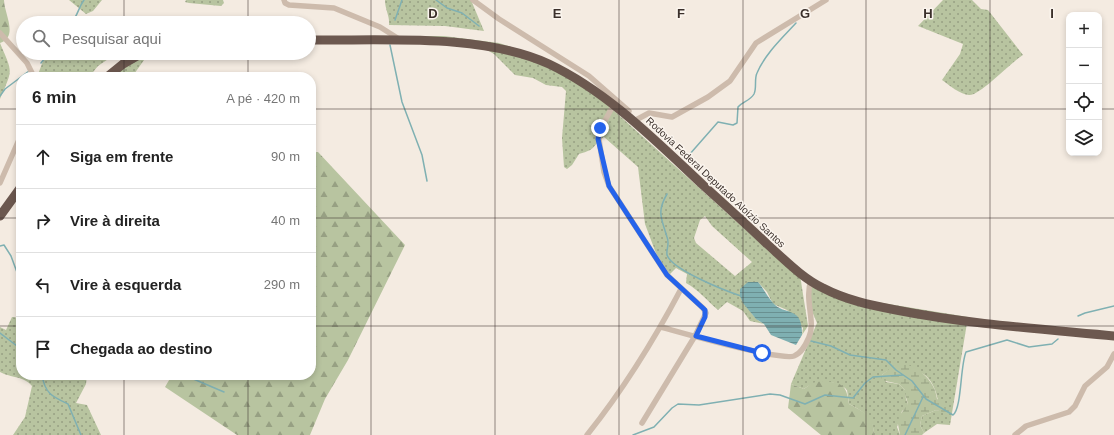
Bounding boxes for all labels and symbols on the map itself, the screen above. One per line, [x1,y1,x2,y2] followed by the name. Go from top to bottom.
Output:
[428,6,438,21] text: D
[553,6,562,21] text: E
[677,6,685,21] text: F
[800,6,810,21] text: G
[923,6,933,21] text: H
[1050,6,1054,21] text: I
[644,115,787,250] street label: Rodovia Federal Deputado Aloízio Santos
[591,119,609,137] route end
[753,344,771,362] route start

